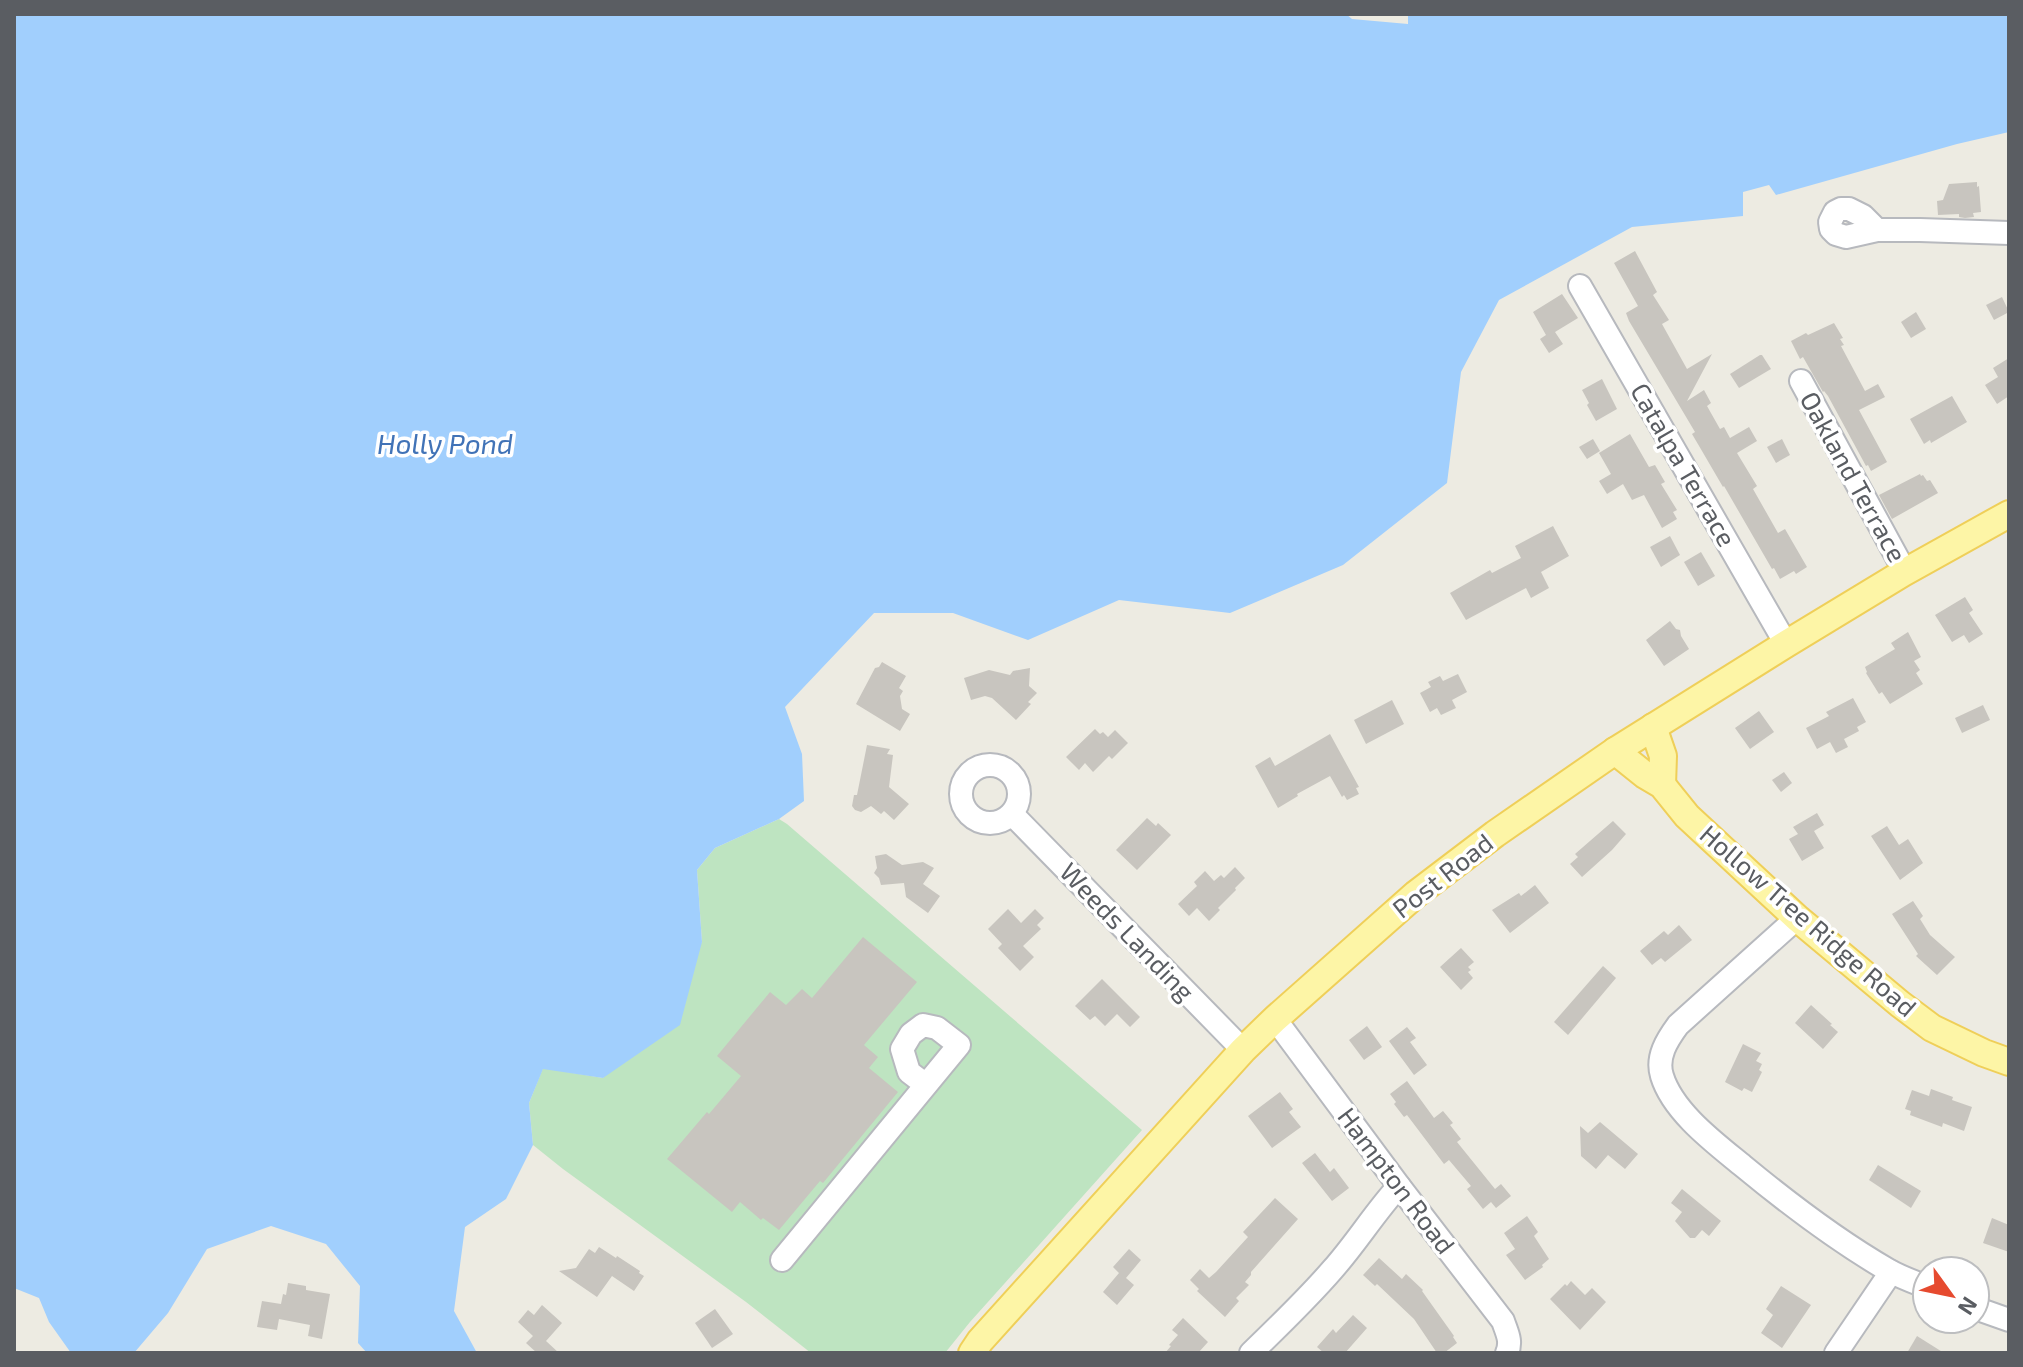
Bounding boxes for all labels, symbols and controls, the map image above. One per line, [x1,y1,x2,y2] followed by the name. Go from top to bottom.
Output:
[1625,377,1744,551] street label: Catalpa Terrace
[1795,386,1914,567] street label: Oakland Terrace
[377,426,513,460] water label: Holly Pond
[1695,818,1923,1022] street label: Hollow Tree Ridge Road
[1386,826,1498,924] street label: Post Road
[1055,856,1202,1006] street label: Weeds Landing
[1332,1101,1462,1259] street label: Hampton Road
[1911,1255,1991,1335] north arrow
[1953,1293,1984,1320] text: N

